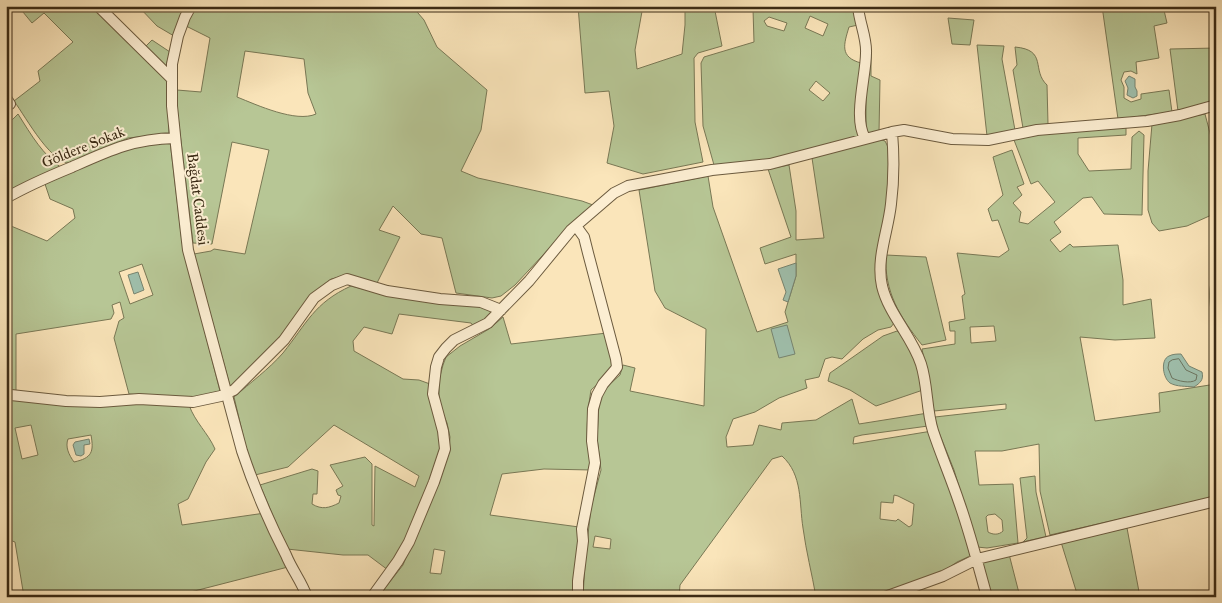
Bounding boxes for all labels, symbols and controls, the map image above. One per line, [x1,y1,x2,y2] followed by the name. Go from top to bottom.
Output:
[39,122,127,172] street label: Göldere Sokak
[183,152,213,246] street label: Bağdat Caddesi

